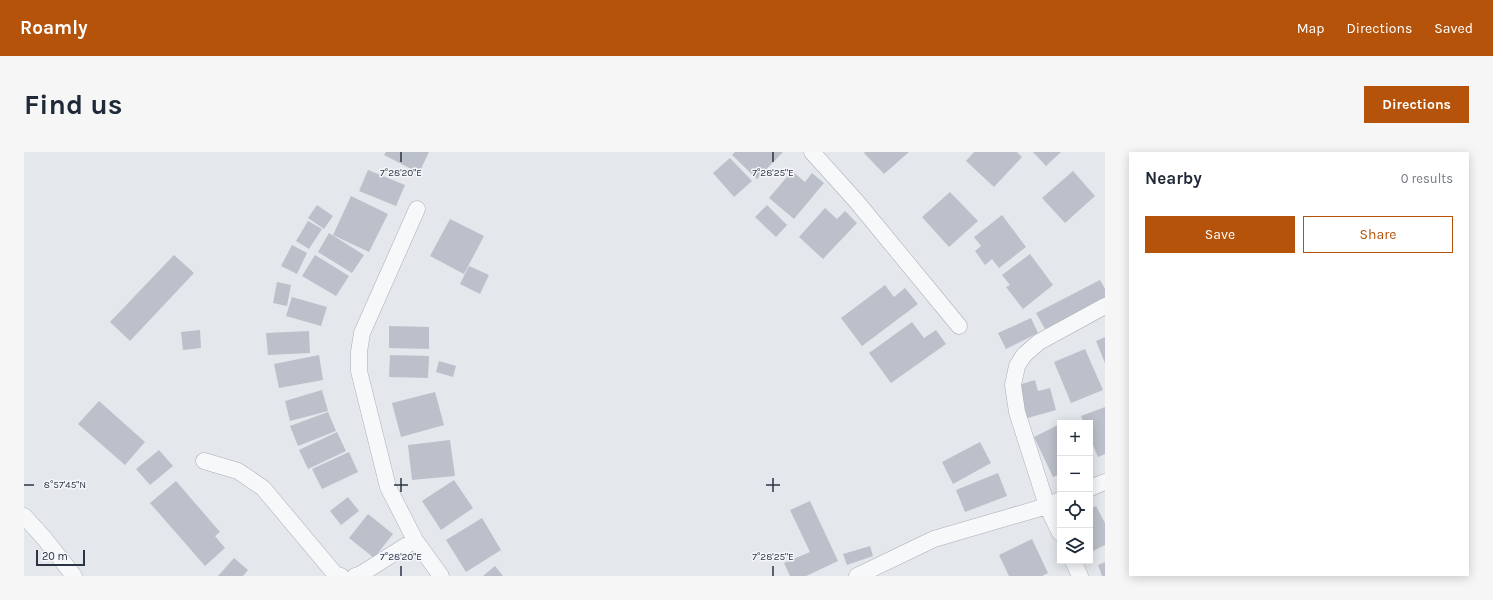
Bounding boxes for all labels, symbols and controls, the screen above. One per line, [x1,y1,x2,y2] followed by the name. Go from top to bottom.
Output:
[20,17,87,39] text: Roamly
[1297,20,1325,37] text: Map
[1347,20,1412,37] text: Directions
[1434,20,1473,37] text: Saved
[1364,86,1469,123] button: Directions
[24,88,123,121] text: Find us
[380,167,422,179] text: 7°28'20"E
[752,167,794,179] text: 7°28'25"E
[1145,168,1202,188] text: Nearby
[1401,171,1453,186] text: 0 results
[1145,216,1295,253] button: Save
[1303,216,1453,253] button: Share
[1057,420,1093,564] map controls
[1057,420,1093,456] button: +
[1057,456,1093,492] button: −
[44,479,86,491] text: 8°57'45"N
[1057,492,1093,528] button: locate
[1057,528,1093,564] button: layers
[36,548,85,567] scale bar
[42,550,68,563] text: 20 m
[380,551,422,563] text: 7°28'20"E
[752,551,794,563] text: 7°28'25"E

